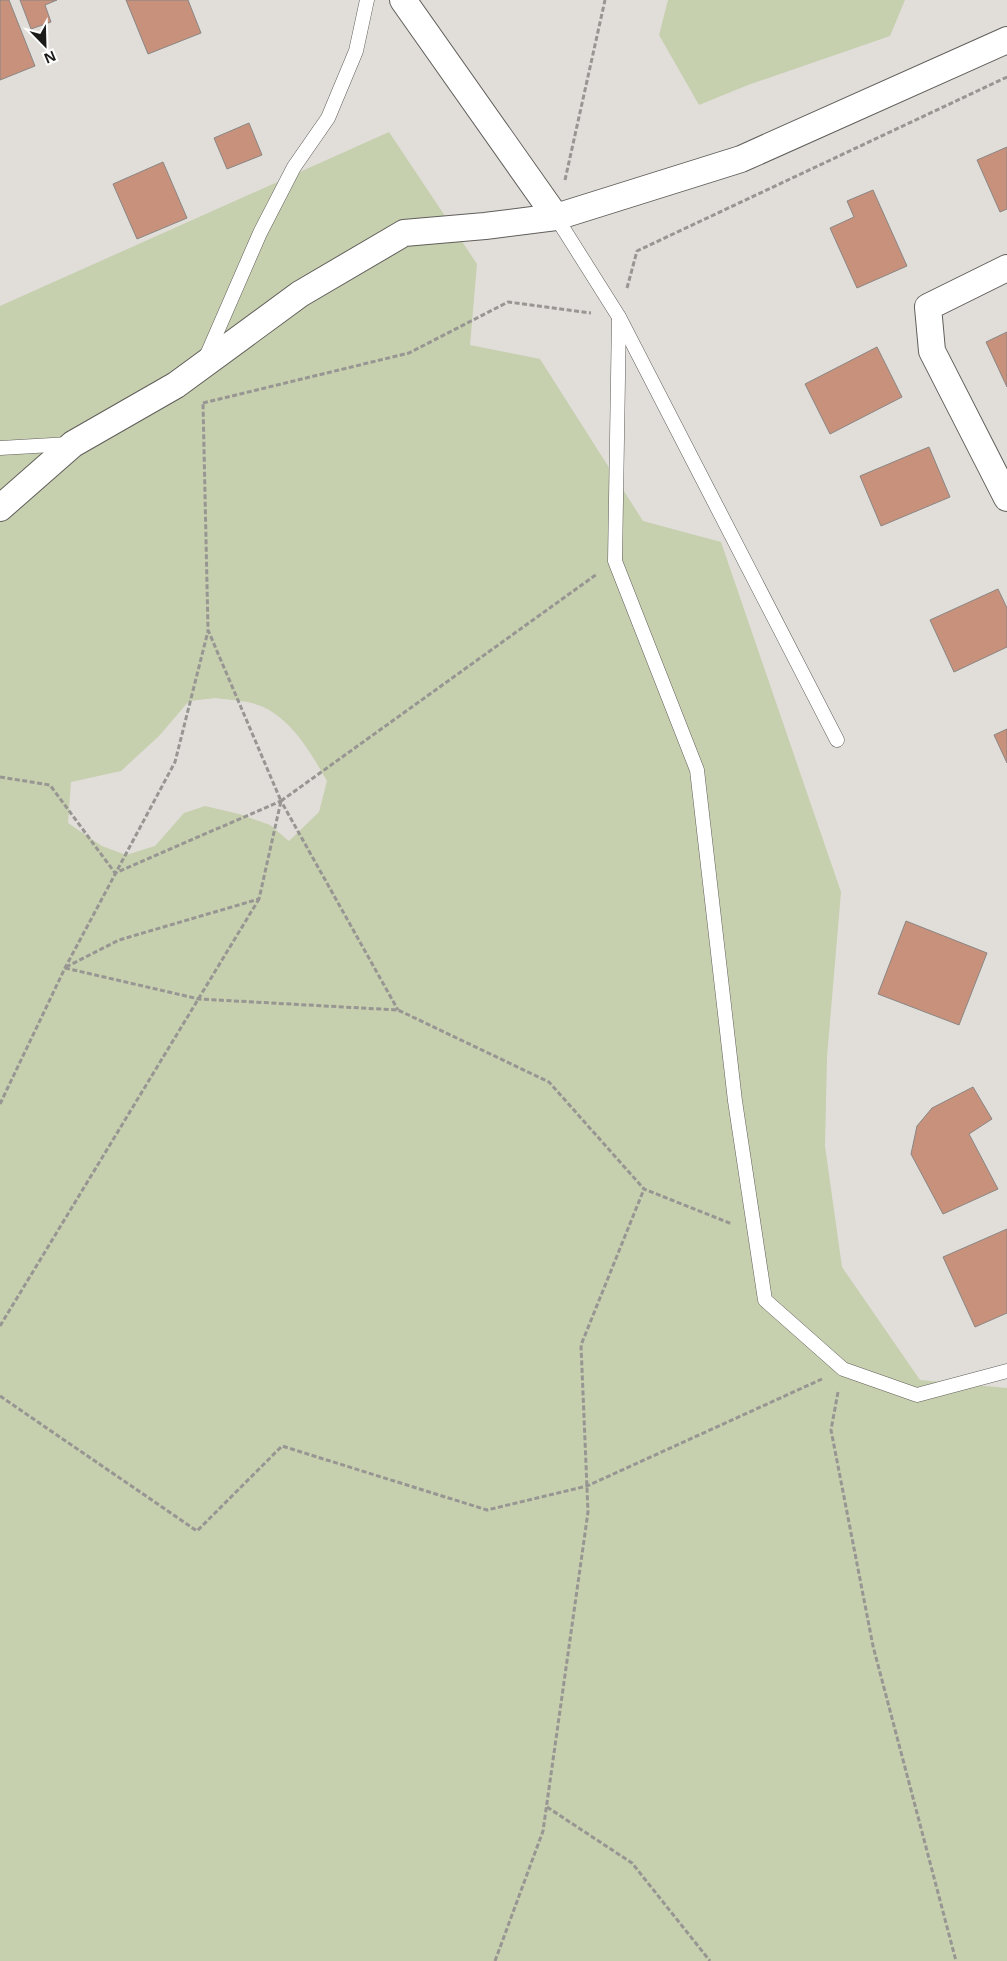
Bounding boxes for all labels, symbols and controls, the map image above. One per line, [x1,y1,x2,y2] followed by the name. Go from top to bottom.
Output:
[20,20,70,70] north arrow
[41,46,59,68] text: N

